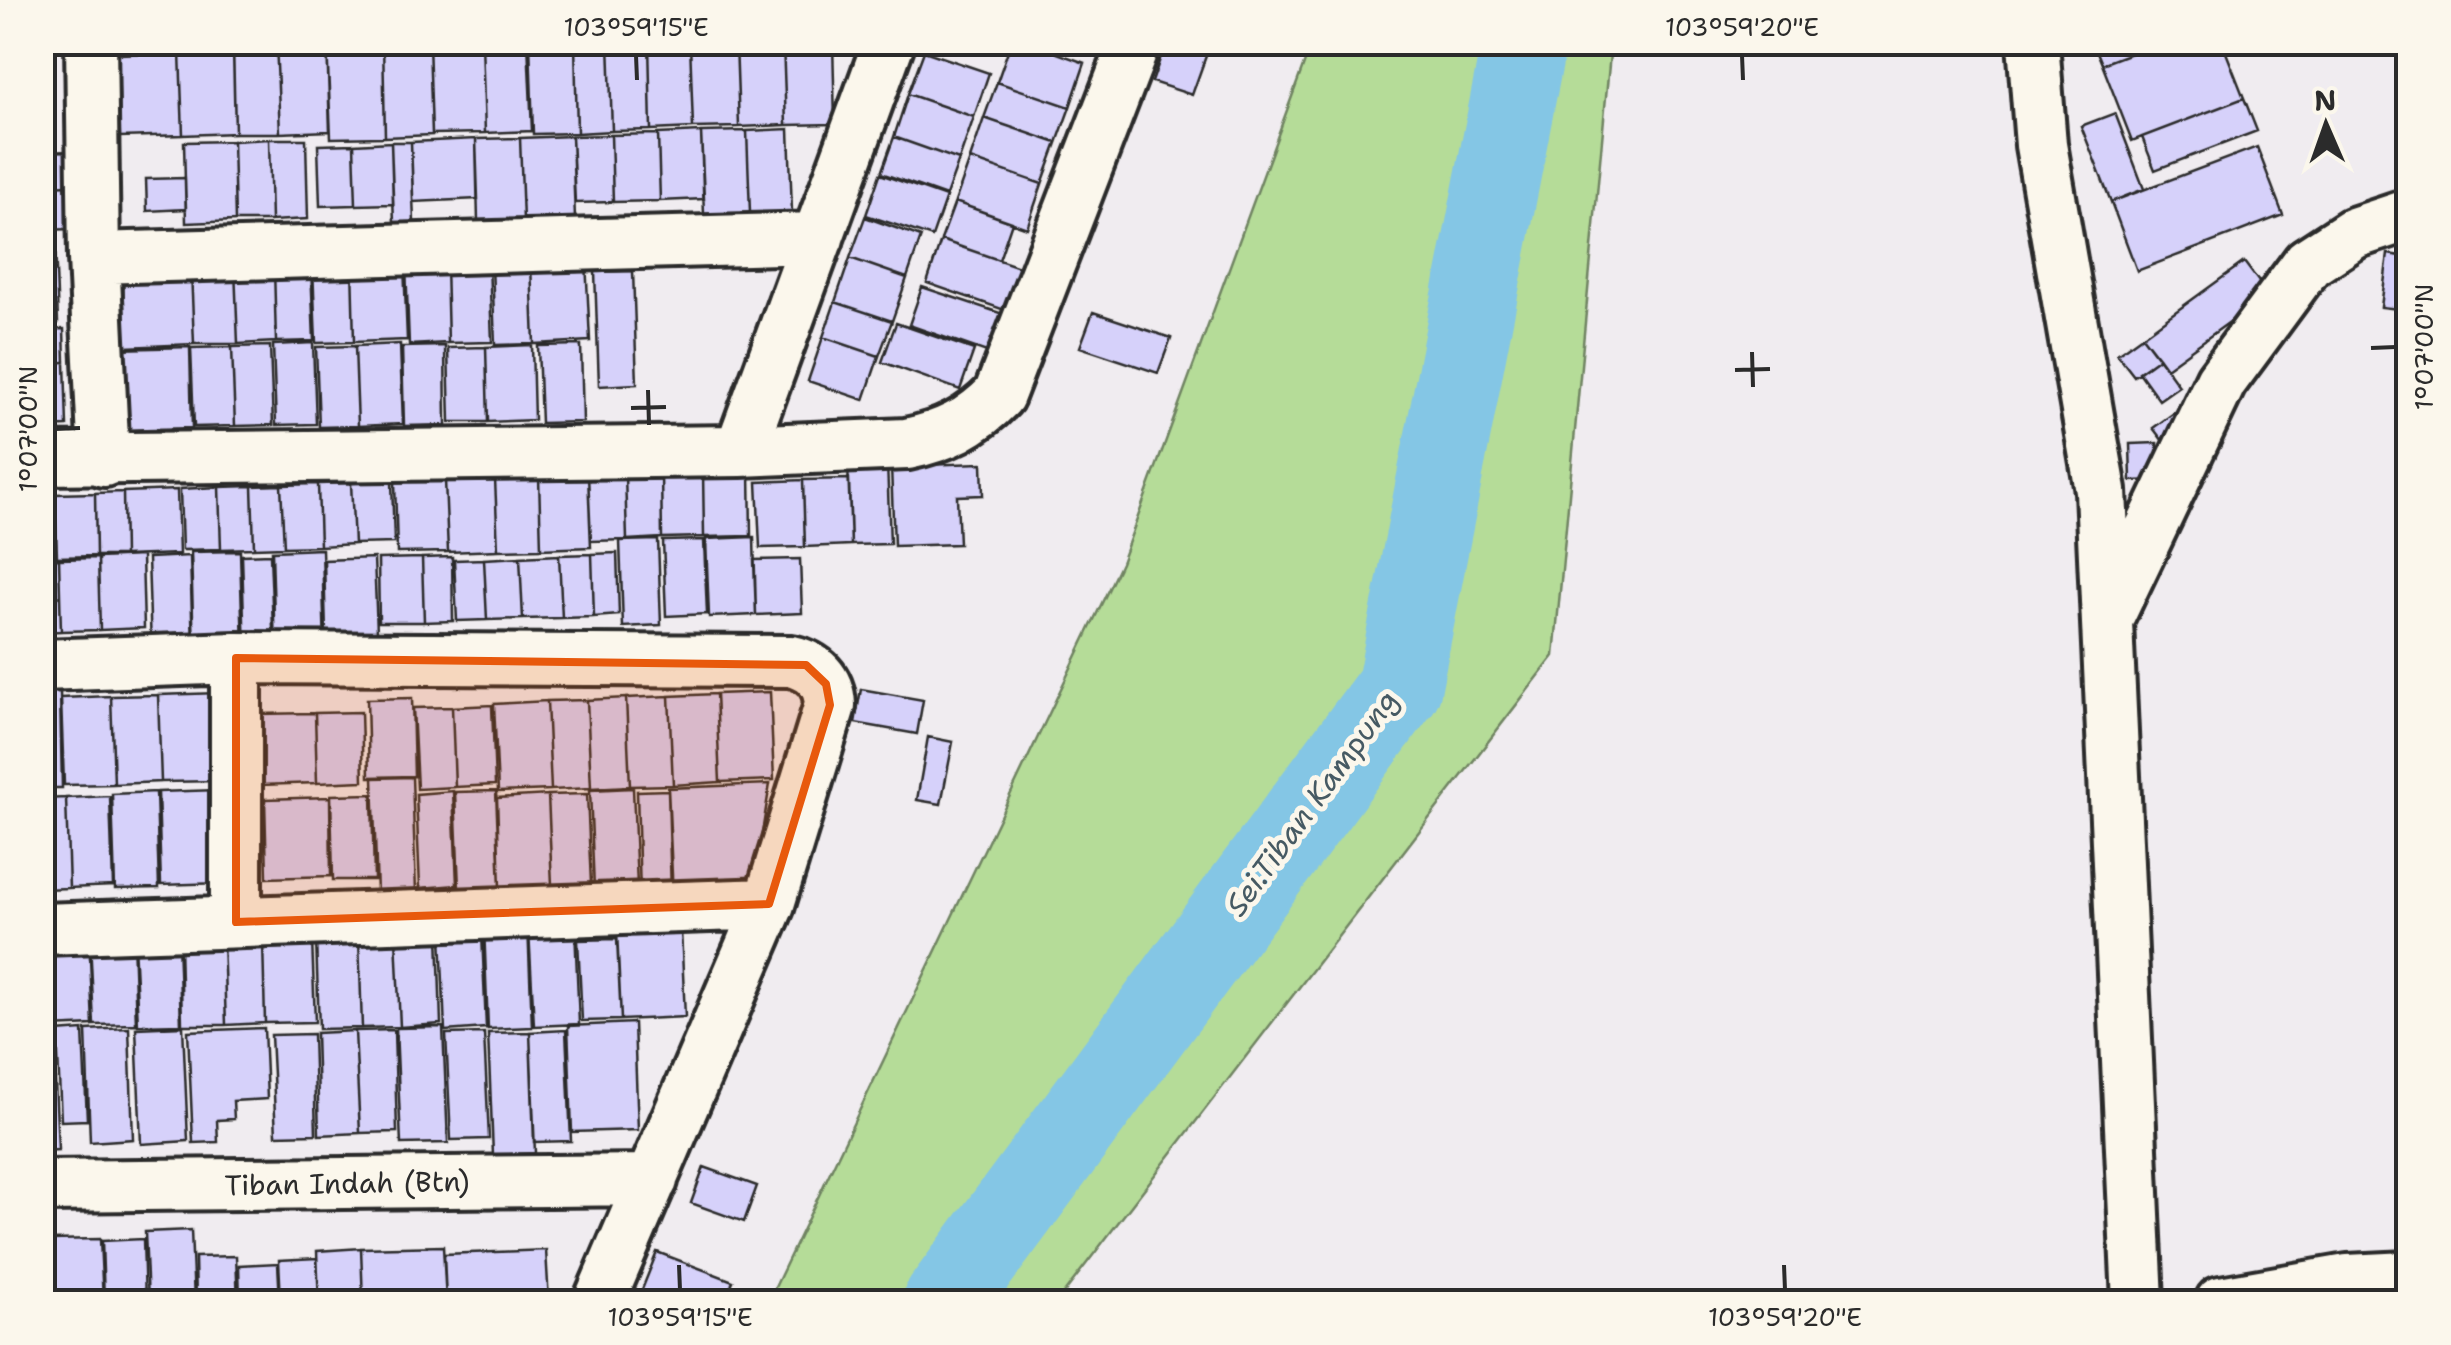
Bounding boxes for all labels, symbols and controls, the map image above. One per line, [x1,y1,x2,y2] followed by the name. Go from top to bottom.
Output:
[563,10,709,44] text: 103°59'15"E
[1665,10,1819,44] text: 103°59'20"E
[2276,75,2376,175] north arrow
[2313,81,2337,119] text: N
[2407,284,2441,410] text: 1°07'00"N
[11,366,45,492] text: 1°07'00"N
[1216,681,1408,924] water label: Sei.Tiban Kampung
[224,1162,470,1204] street label: Tiban Indah (Btn)
[607,1300,753,1334] text: 103°59'15"E
[1708,1300,1862,1334] text: 103°59'20"E

